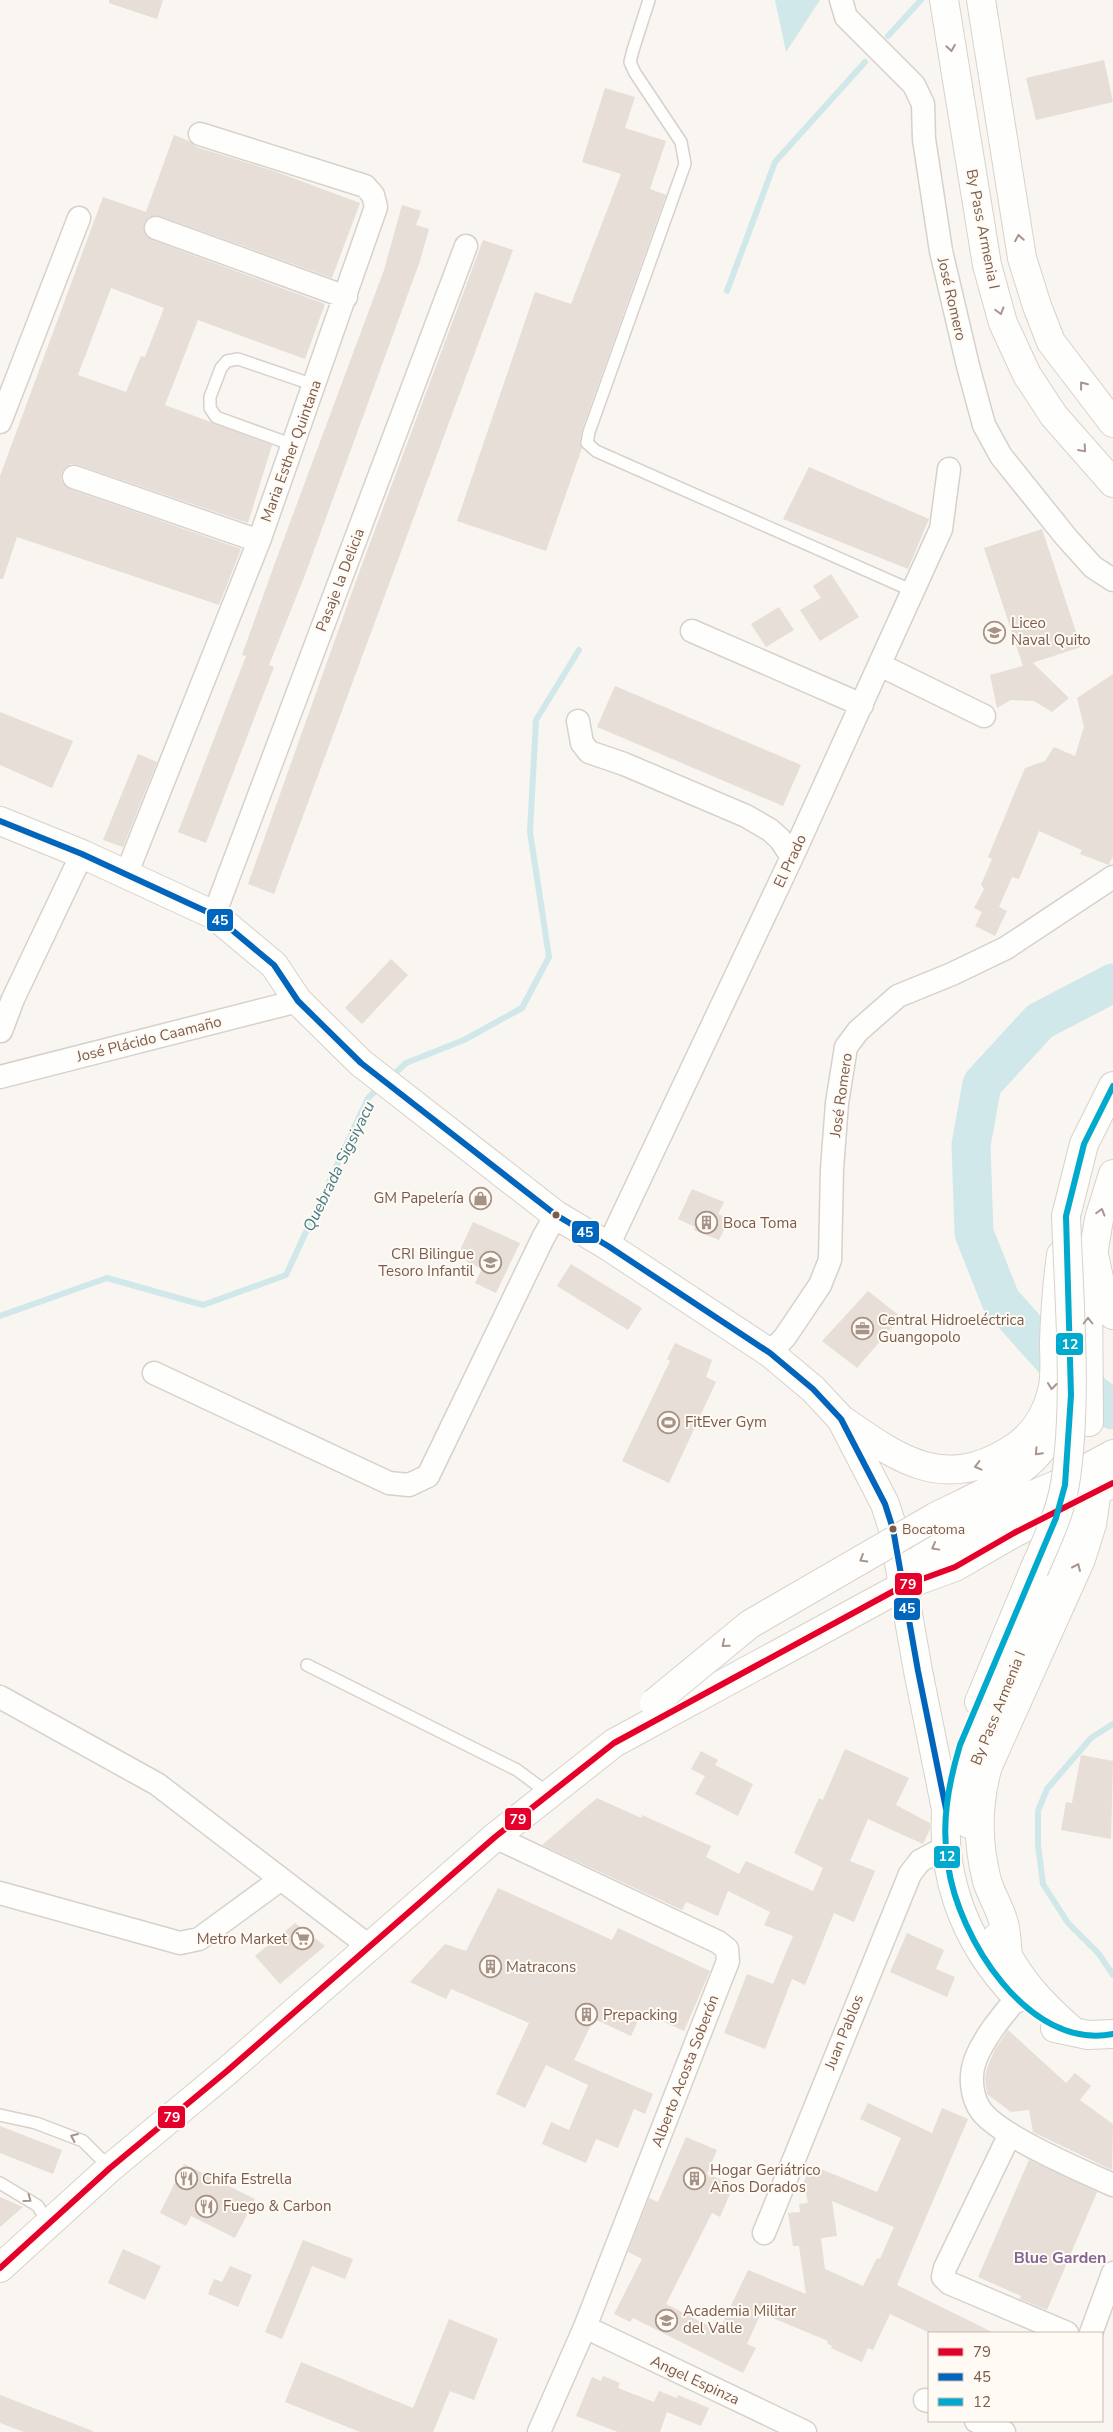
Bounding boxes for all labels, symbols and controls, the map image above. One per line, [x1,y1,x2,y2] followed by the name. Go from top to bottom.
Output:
[945,44,955,53] one-way arrow
[962,167,1004,291] street label: By Pass Armenia I
[1015,234,1025,243] one-way arrow
[932,254,971,343] street label: José Romero
[994,307,1005,315] one-way arrow
[256,377,326,525] street label: Maria Esther Quintana
[1080,382,1088,391] one-way arrow
[1077,443,1085,452] one-way arrow
[311,525,369,635] street label: Pasaje la Delicia
[1011,613,1091,650] place label: Liceo Naval Quito
[983,620,1007,644] school or university icon: Liceo Naval Quito
[769,831,811,891] street label: El Prado
[206,908,234,932] line badge: 45
[212,911,228,930] text: 45
[73,1011,224,1067] street label: José Plácido Caamaño
[825,1052,857,1139] street label: José Romero
[298,1098,380,1235] water label: Quebrada Sigsiyacu
[468,1186,492,1210] shop icon: GM Papelería
[373,1188,464,1208] place label: GM Papelería
[1096,1208,1106,1216] one-way arrow
[551,1210,561,1220] unlabelled marker
[695,1211,719,1235] building icon: Boca Toma
[723,1213,797,1233] place label: Boca Toma
[571,1220,600,1244] line badge: 45
[577,1223,593,1242] text: 45
[378,1244,475,1281] place label: CRI Bilingue Tesoro Infantil
[478,1251,502,1275] school or university icon: CRI Bilingue Tesoro Infantil
[878,1310,1024,1347] place label: Central Hidroeléctrica Guangopolo
[850,1317,874,1341] office icon: Central Hidroeléctrica Guangopolo
[1083,1317,1093,1324] one-way arrow
[1055,1332,1084,1356] line badge: 12
[1062,1335,1078,1354] text: 12
[1047,1382,1058,1390] one-way arrow
[657,1410,681,1434] sports icon: FitEver Gym
[685,1412,767,1432] place label: FitEver Gym
[1035,1447,1044,1456] one-way arrow
[974,1460,983,1471] one-way arrow
[902,1520,965,1539] place label: Bocatoma
[888,1524,898,1534] marker: Bocatoma
[931,1541,940,1551] one-way arrow
[859,1553,868,1563] one-way arrow
[1071,1563,1082,1572] one-way arrow
[894,1572,923,1596] line badge: 79
[900,1575,916,1594] text: 79
[893,1597,921,1621] line badge: 45
[899,1599,915,1618] text: 45
[721,1639,730,1648] one-way arrow
[966,1648,1030,1768] street label: By Pass Armenia I
[504,1807,532,1831] line badge: 79
[510,1810,526,1829] text: 79
[933,1845,961,1869] line badge: 12
[939,1847,955,1866] text: 12
[291,1927,315,1951] supermarket icon: Metro Market
[197,1929,288,1949] place label: Metro Market
[478,1955,502,1979] building icon: Matracons
[506,1957,576,1977] place label: Matracons
[819,1991,868,2073] street label: Juan Pablos
[647,1992,723,2150] street label: Alberto Acosta Soberón
[575,2003,599,2027] building icon: Prepacking
[603,2005,678,2025] place label: Prepacking
[157,2105,186,2129] line badge: 79
[164,2108,180,2127] text: 79
[70,2132,79,2143] one-way arrow
[710,2160,821,2197] place label: Hogar Geriátrico Años Dorados
[174,2167,198,2191] restaurant icon: Chifa Estrella
[682,2167,706,2191] building icon: Hogar Geriátrico Años Dorados
[202,2169,292,2189] place label: Chifa Estrella
[22,2193,32,2202] one-way arrow
[195,2194,219,2218] restaurant icon: Fuego & Carbon
[223,2196,331,2216] place label: Fuego & Carbon
[1014,2247,1106,2269] district label: Blue Garden
[683,2301,797,2338] place label: Academia Militar del Valle
[655,2308,679,2332] school or university icon: Academia Militar del Valle
[928,2332,1103,2422] legend
[973,2342,991,2362] text: 79
[647,2351,743,2409] street label: Angel Espinza
[973,2367,991,2387] text: 45
[973,2392,991,2412] text: 12

